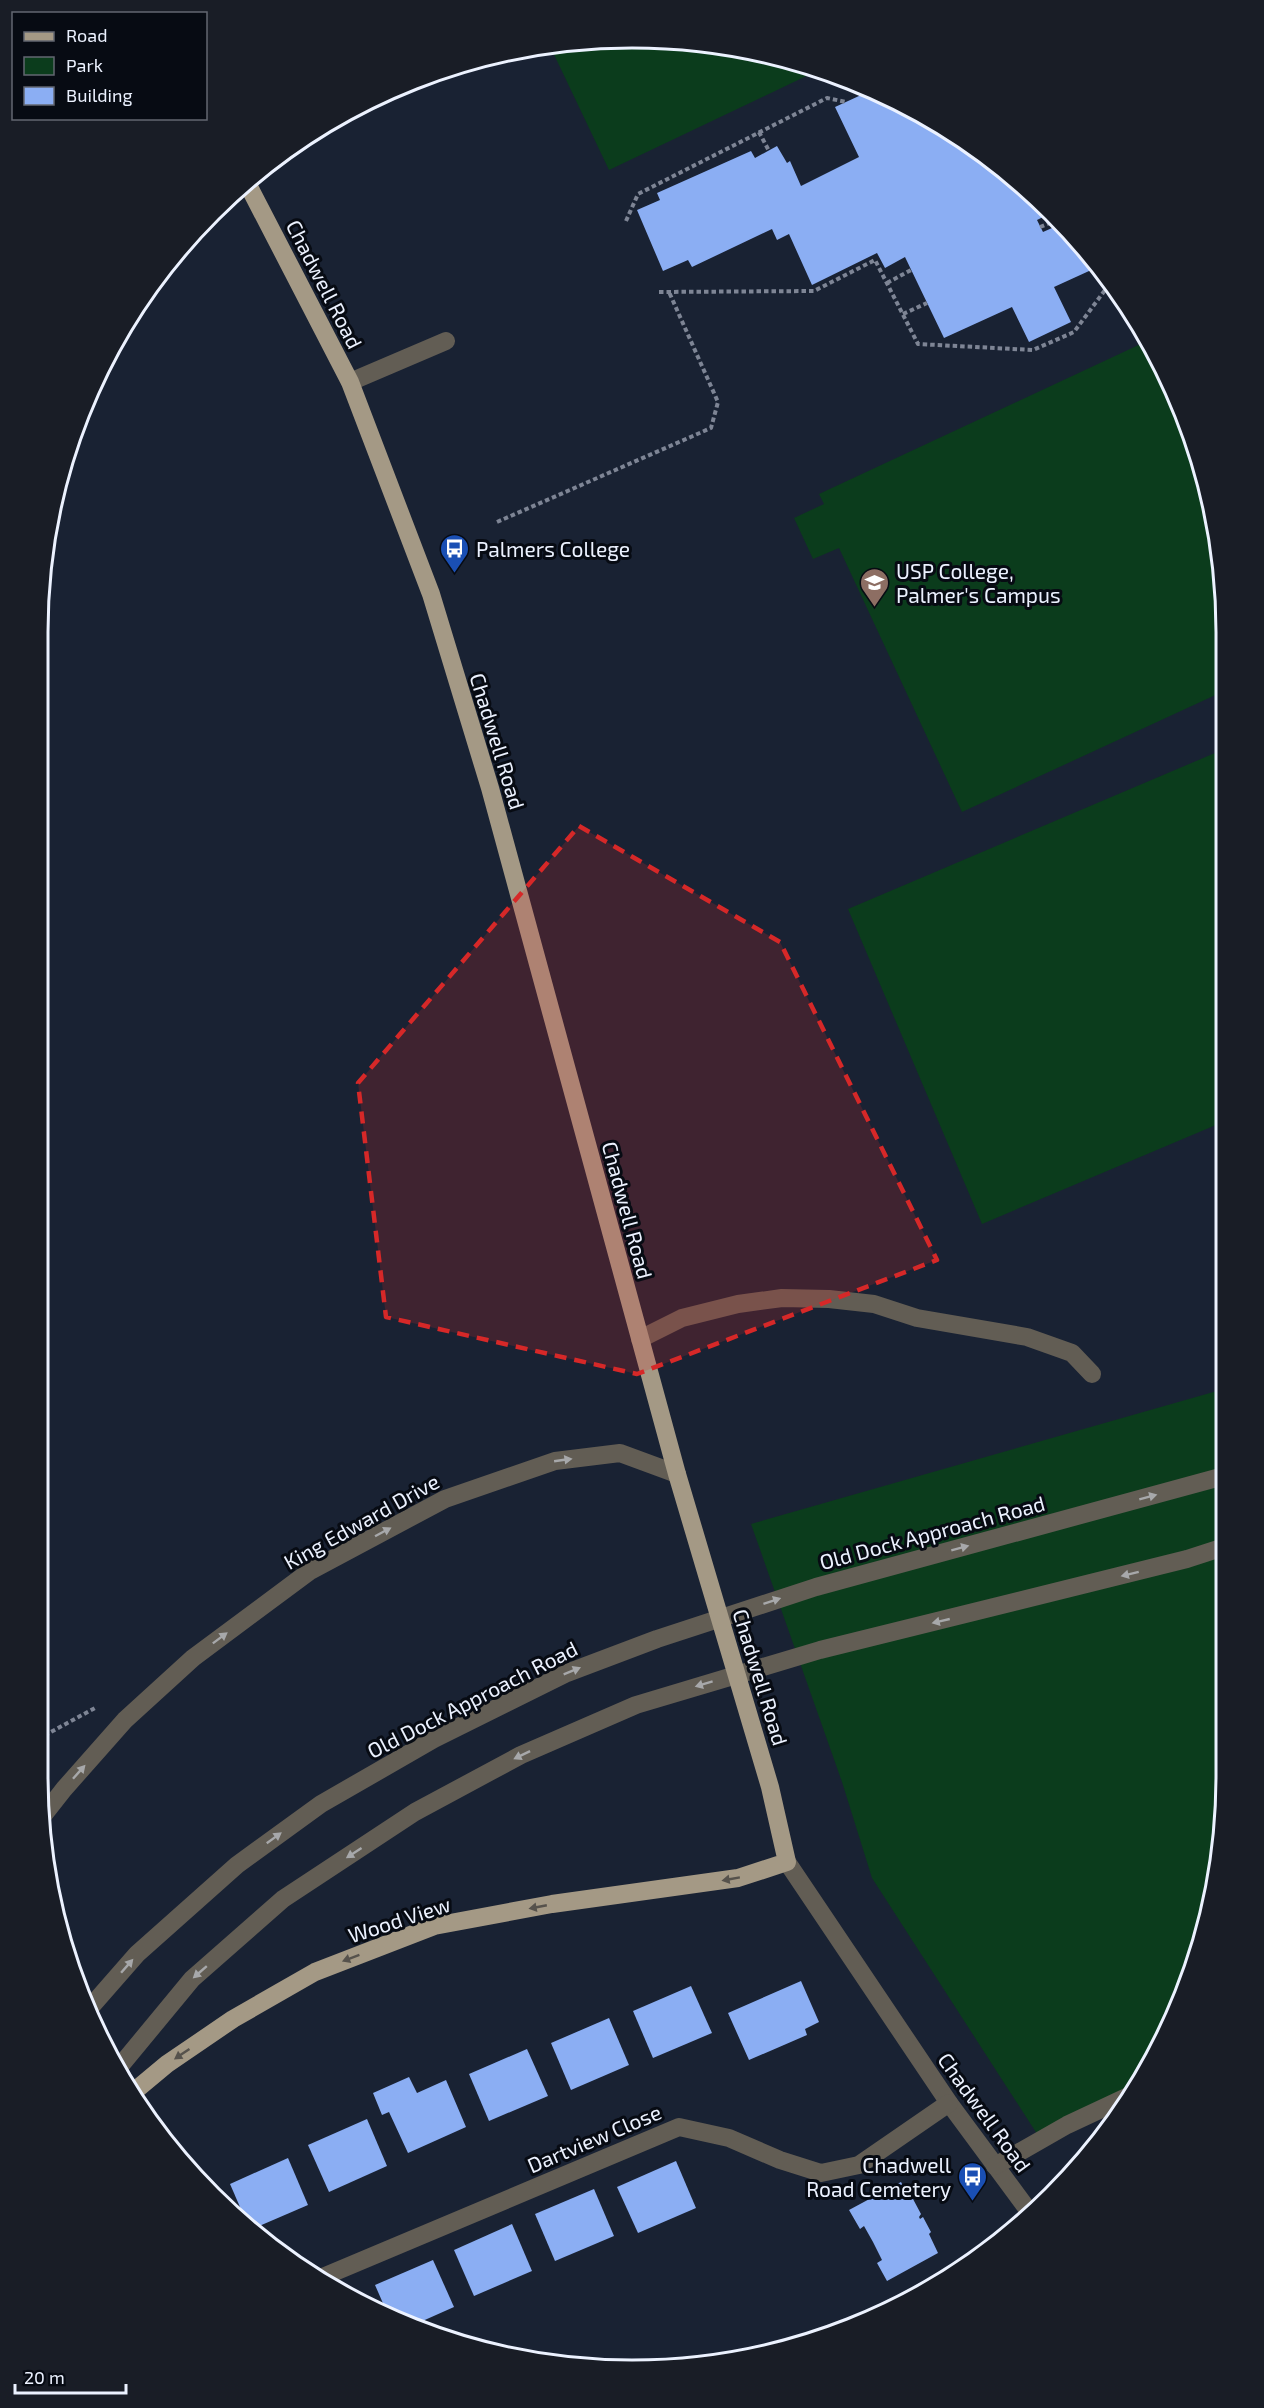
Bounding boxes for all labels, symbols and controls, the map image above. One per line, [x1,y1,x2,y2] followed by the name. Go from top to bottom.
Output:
[12,12,207,120] legend
[66,24,107,46] text: Road
[66,54,103,76] text: Park
[66,84,133,106] text: Building
[282,215,368,353] street label: Chadwell Road
[439,532,471,574] bus stop icon: Palmers College
[476,536,630,561] place label: Palmers College
[896,558,1061,607] place label: USP College, Palmer's Campus
[859,566,891,608] school or university icon: USP College, Palmer's Campus
[465,670,531,812] street label: Chadwell Road
[598,1139,658,1281] street label: Chadwell Road
[554,1456,573,1465] one-way arrow
[279,1468,443,1574] street label: King Edward Drive
[817,1490,1047,1574] street label: Old Dock Approach Road
[1139,1492,1157,1501] one-way arrow
[374,1527,391,1537] one-way arrow
[951,1543,969,1552] one-way arrow
[1121,1569,1139,1579] one-way arrow
[763,1596,781,1605] one-way arrow
[728,1606,794,1748] street label: Chadwell Road
[931,1617,950,1626] one-way arrow
[211,1632,227,1644] one-way arrow
[363,1635,581,1763] street label: Old Dock Approach Road
[563,1666,581,1676] one-way arrow
[694,1680,712,1690] one-way arrow
[513,1750,530,1759] one-way arrow
[72,1765,85,1780] one-way arrow
[265,1832,281,1844] one-way arrow
[345,1847,362,1858] one-way arrow
[722,1875,741,1884] one-way arrow
[345,1891,453,1947] street label: Wood View
[529,1902,548,1911] one-way arrow
[342,1954,360,1963] one-way arrow
[120,1959,133,1974] one-way arrow
[193,1965,208,1978] one-way arrow
[174,2048,190,2059] one-way arrow
[933,2048,1037,2176] street label: Chadwell Road
[523,2099,665,2177] street label: Dartview Close
[806,2152,952,2201] place label: Chadwell Road Cemetery
[956,2160,988,2202] bus stop icon: Chadwell Road Cemetery
[15,2357,126,2395] scale bar
[24,2366,65,2388] text: 20 m

